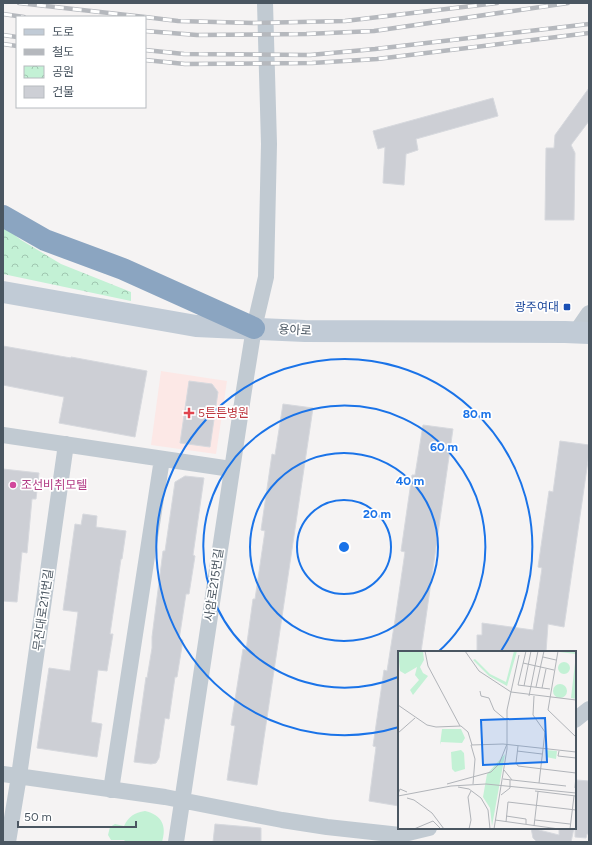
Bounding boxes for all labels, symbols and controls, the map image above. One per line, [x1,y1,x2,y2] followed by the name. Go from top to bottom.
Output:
[16,16,146,108] legend
[52,25,74,39] text: 도로
[52,45,74,59] text: 철도
[52,65,74,79] text: 공원
[52,85,74,99] text: 건물
[515,300,559,314] place label: 광주여대
[562,302,572,312] marker: 광주여대
[278,322,312,338] street label: 용아로
[198,406,249,420] place label: 5튼튼병원
[183,407,195,419] marker: 5튼튼병원
[463,407,491,421] text: 80 m
[430,440,458,454] text: 60 m
[396,474,424,488] text: 40 m
[21,478,87,492] place label: 조선비취모텔
[8,480,18,490] marker: 조선비취모텔
[363,507,391,521] text: 20 m
[337,540,351,554] centre of rings
[202,548,226,622] street label: 사암로215번길
[30,568,56,652] street label: 무진대로211번길
[398,651,576,829] inset map
[18,803,136,829] scale bar
[24,810,52,824] text: 50 m

